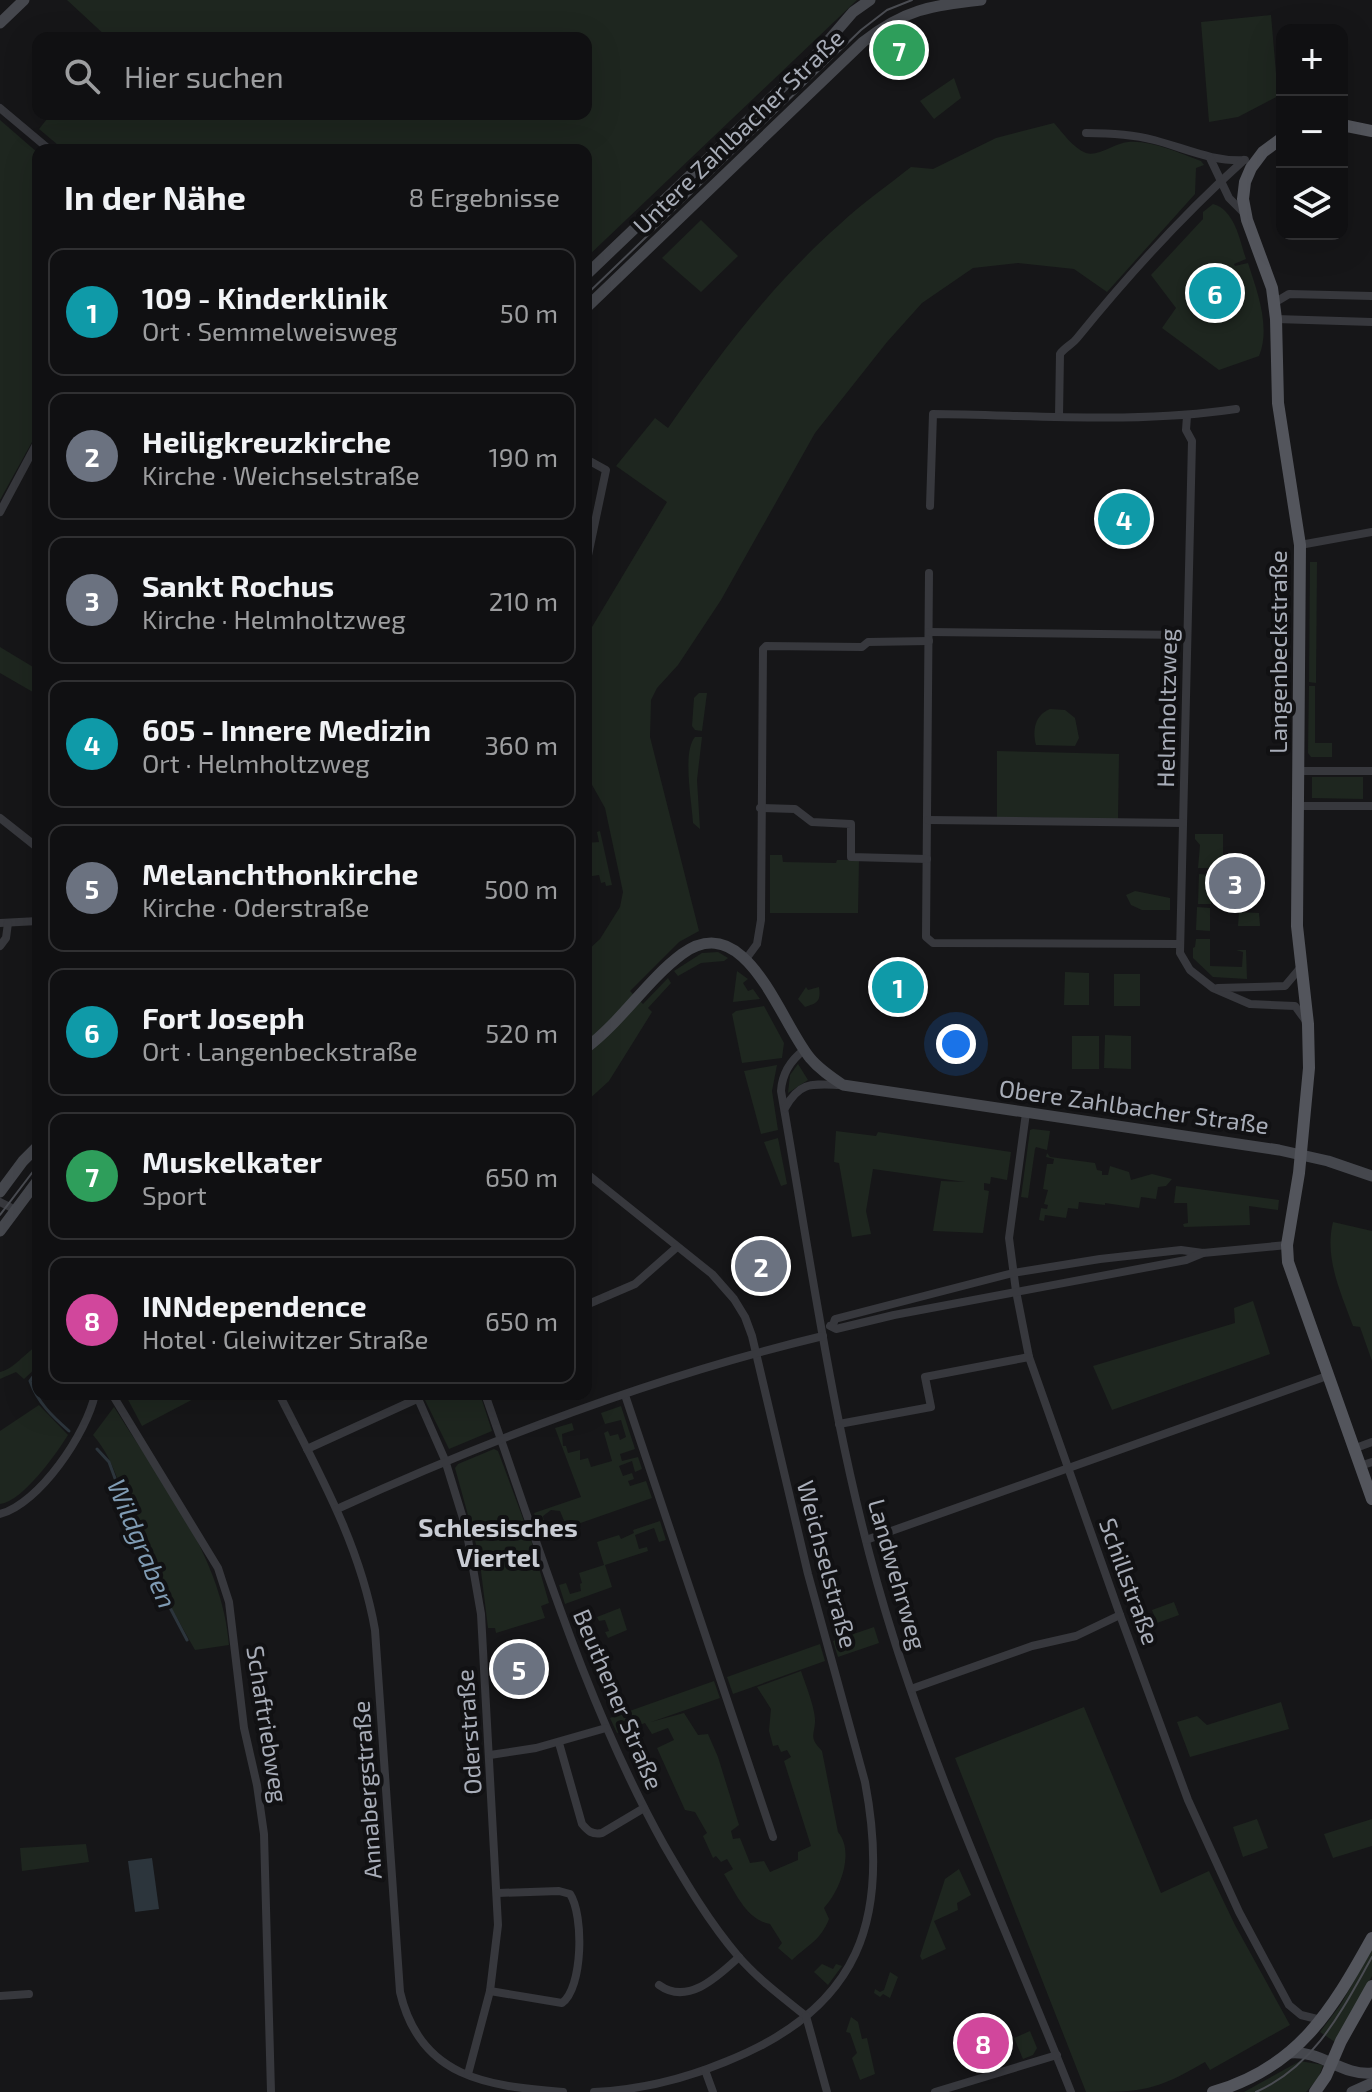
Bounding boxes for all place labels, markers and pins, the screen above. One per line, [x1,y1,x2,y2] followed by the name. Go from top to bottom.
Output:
[873,20,925,80] pin: 7
[1189,263,1241,323] pin: 6
[1098,489,1150,549] pin: 4
[1209,853,1261,913] pin: 3
[872,957,924,1017] pin: 1
[735,1236,787,1296] pin: 2
[493,1639,545,1699] pin: 5
[957,2013,1009,2073] pin: 8

